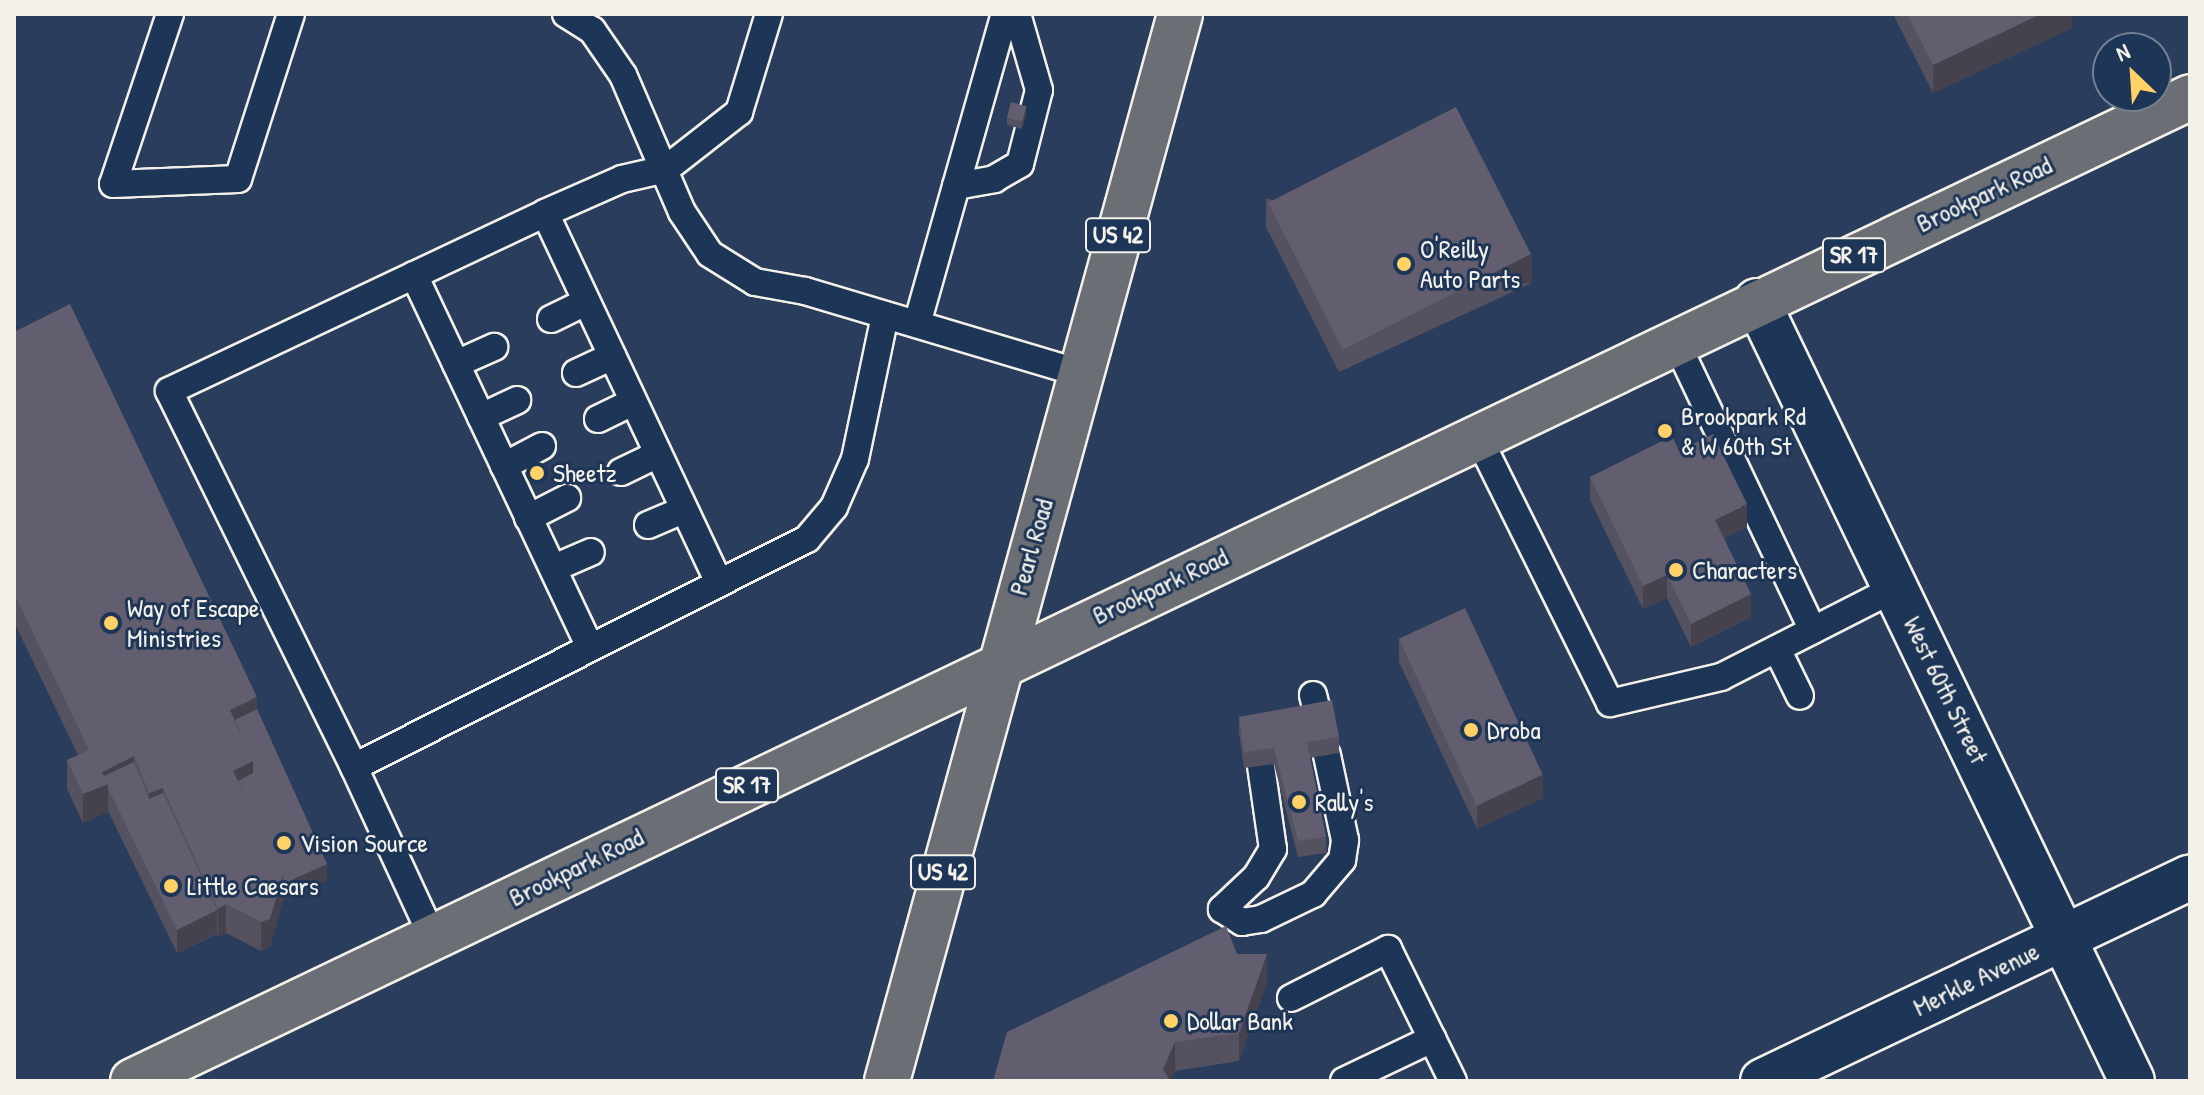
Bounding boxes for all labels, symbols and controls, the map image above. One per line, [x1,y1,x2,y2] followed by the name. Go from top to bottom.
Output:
[2092,32,2172,112] north arrow
[2111,36,2134,68] text: N
[1911,149,2057,239] street label: Brookpark Road
[1084,215,1152,255] road number: US 42
[1420,233,1520,294] place label: O'Reilly Auto Parts
[1820,235,1888,275] road number: SR 17
[1395,255,1413,273] marker: O'Reilly Auto Parts
[1681,400,1806,462] place label: Brookpark Rd & W 60th St
[1656,422,1674,440] marker: Brookpark Rd & W 60th St
[553,457,617,489] place label: Sheetz
[528,464,546,482] marker: Sheetz
[1002,495,1060,599] street label: Pearl Road
[1087,541,1233,631] street label: Brookpark Road
[1692,554,1797,586] place label: Characters
[1667,561,1685,579] marker: Characters
[127,592,259,654] place label: Way of Escape Ministries
[1897,611,1995,769] street label: West 60th Street
[102,614,120,632] marker: Way of Escape Ministries
[1487,714,1541,746] place label: Droba
[1462,721,1480,739] marker: Droba
[713,765,781,805] road number: SR 17
[1315,786,1373,818] place label: Rally's
[1290,793,1308,811] marker: Rally's
[504,821,648,913] street label: Brookpark Road
[300,827,428,859] place label: Vision Source
[275,834,293,852] marker: Vision Source
[909,852,977,892] road number: US 42
[187,870,319,902] place label: Little Caesars
[162,877,180,895] marker: Little Caesars
[1908,935,2044,1023] street label: Merkle Avenue
[1187,1005,1293,1037] place label: Dollar Bank
[1162,1012,1180,1030] marker: Dollar Bank

